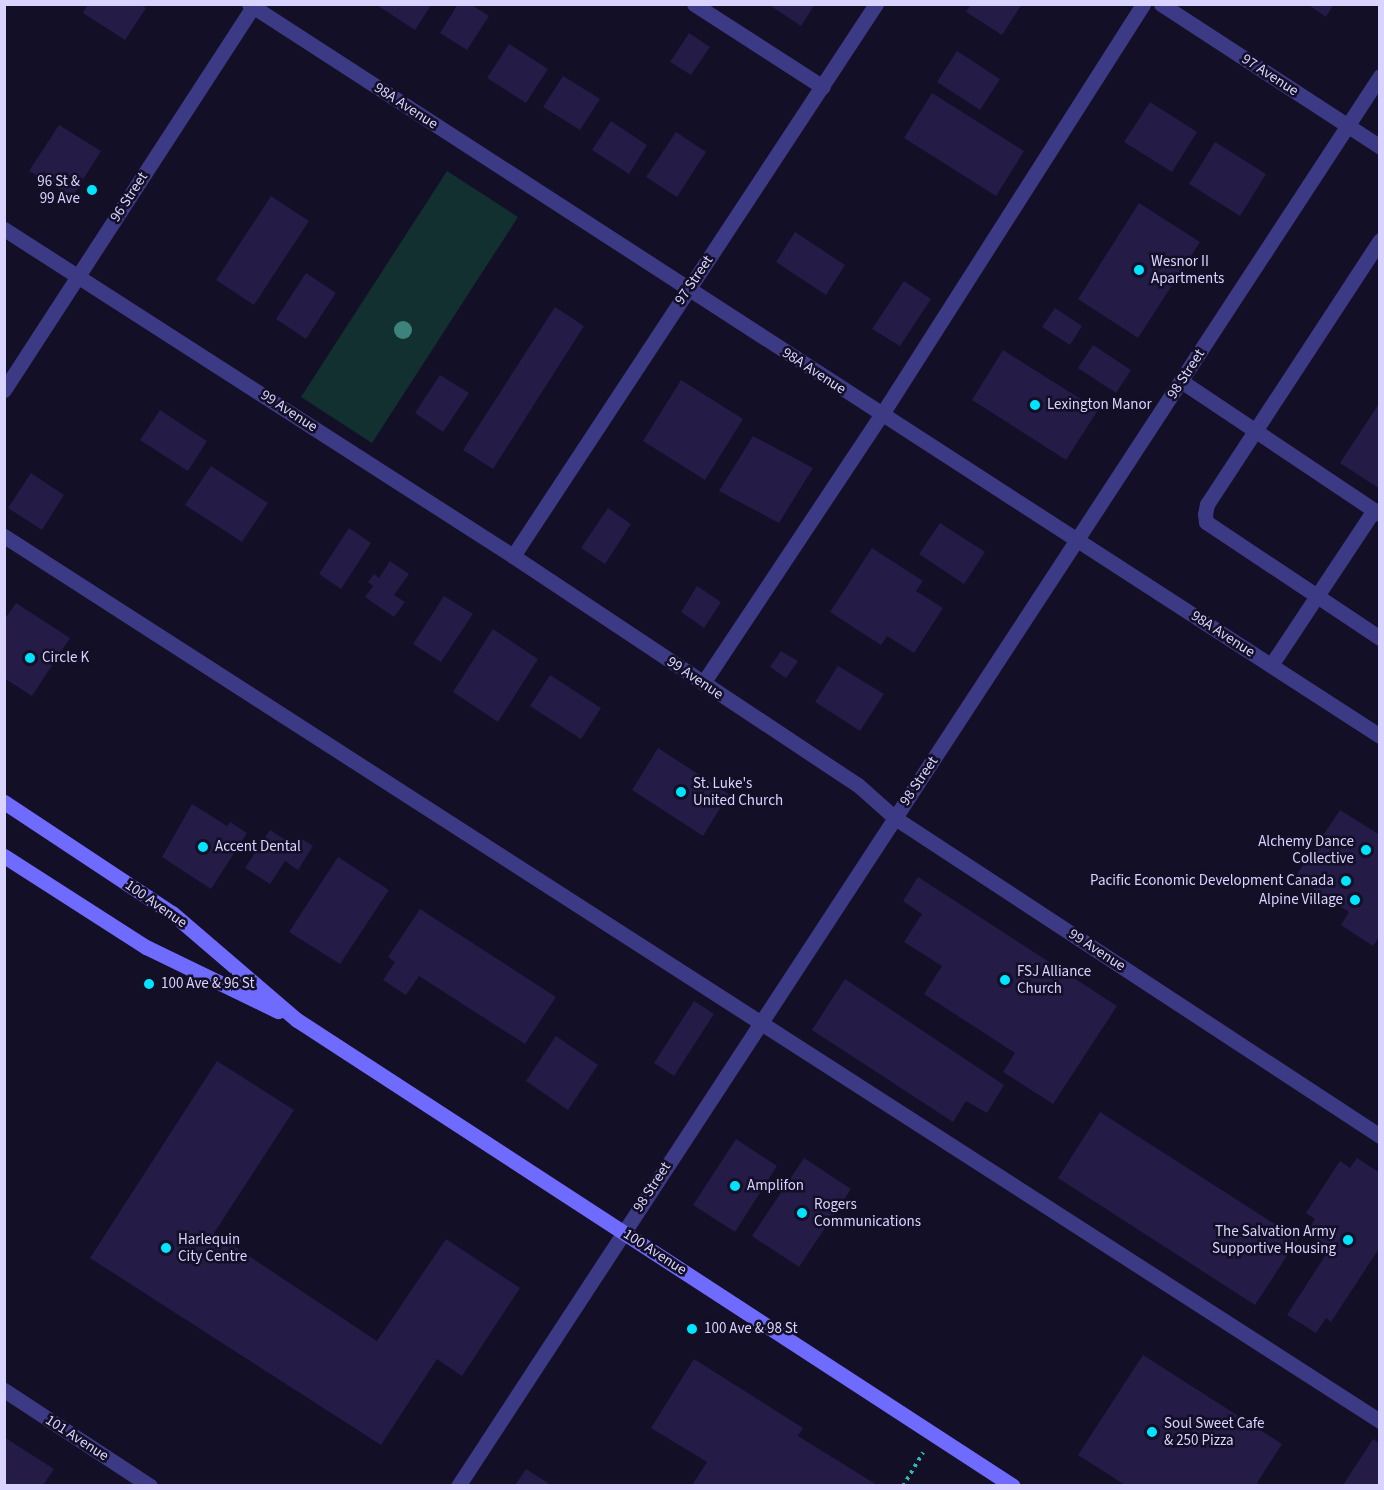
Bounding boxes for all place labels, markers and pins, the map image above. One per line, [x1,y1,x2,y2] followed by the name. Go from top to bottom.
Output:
[37,172,80,207] place label: 96 St & 99 Ave
[85,183,99,197] marker: 96 St & 99 Ave
[1151,252,1224,287] place label: Wesnor II Apartments
[1132,263,1146,277] marker: Wesnor II Apartments
[1047,396,1152,414] place label: Lexington Manor
[1028,398,1042,412] marker: Lexington Manor
[42,649,89,667] place label: Circle K
[23,651,37,665] marker: Circle K
[693,774,783,809] place label: St. Luke's United Church
[674,785,688,799] marker: St. Luke's United Church
[1258,832,1354,867] place label: Alchemy Dance Collective
[215,838,301,856] place label: Accent Dental
[196,840,210,854] marker: Accent Dental
[1359,843,1373,857] marker: Alchemy Dance Collective
[1090,872,1334,890] place label: Pacific Economic Development Canada
[1339,874,1353,888] marker: Pacific Economic Development Canada
[1259,891,1343,909] place label: Alpine Village
[1348,893,1362,907] marker: Alpine Village
[1017,962,1091,997] place label: FSJ Alliance Church
[998,973,1012,987] marker: FSJ Alliance Church
[161,975,255,993] place label: 100 Ave & 96 St
[142,977,156,991] marker: 100 Ave & 96 St
[747,1177,804,1195] place label: Amplifon
[728,1179,742,1193] marker: Amplifon
[814,1195,921,1230] place label: Rogers Communications
[795,1206,809,1220] marker: Rogers Communications
[1212,1222,1336,1257] place label: The Salvation Army Supportive Housing
[178,1230,247,1265] place label: Harlequin City Centre
[1341,1233,1355,1247] marker: The Salvation Army Supportive Housing
[159,1241,173,1255] marker: Harlequin City Centre
[704,1320,798,1338] place label: 100 Ave & 98 St
[685,1322,699,1336] marker: 100 Ave & 98 St
[1164,1414,1264,1449] place label: Soul Sweet Cafe & 250 Pizza
[1145,1425,1159,1439] marker: Soul Sweet Cafe & 250 Pizza

